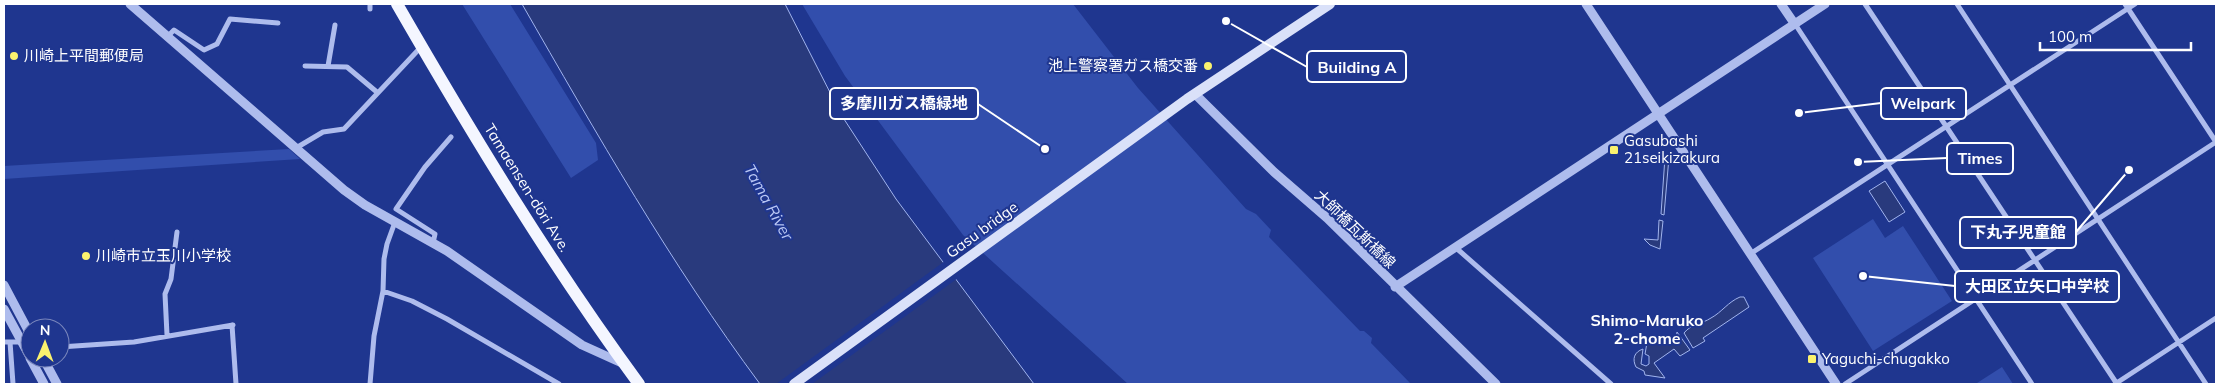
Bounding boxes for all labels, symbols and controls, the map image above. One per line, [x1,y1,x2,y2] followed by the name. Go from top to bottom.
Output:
[2040,20,2191,52] scale bar
[2048,27,2092,46] text: 100 m
[24,46,144,65] place label: 川崎上平間郵便局
[8,50,20,62] marker: 川崎上平間郵便局
[1307,51,1406,82] callout: Building A
[1048,56,1198,75] place label: 池上警察署ガス橋交番
[1317,57,1397,77] text: Building A
[1202,60,1214,72] marker: 池上警察署ガス橋交番
[830,88,978,119] callout: 多摩川ガス橋緑地
[1881,88,1966,119] callout: Welpark
[840,93,968,113] text: 多摩川ガス橋緑地
[1891,93,1957,113] text: Welpark
[480,120,575,255] street label: Tamaensen-dōri Ave.
[1624,131,1720,167] place label: Gasubashi 21seikizakura
[1947,143,2013,174] callout: Times
[1608,144,1620,156] marker: Gasubashi 21seikizakura
[1957,148,2003,168] text: Times
[740,161,799,244] water label: Tama River
[1311,185,1400,272] street label: 大師橋瓦斯橋線
[942,197,1021,262] street label: Gasu bridge
[1960,217,2076,248] callout: 下丸子児童館
[1970,222,2066,242] text: 下丸子児童館
[96,246,231,265] place label: 川崎市立玉川小学校
[80,250,92,262] marker: 川崎市立玉川小学校
[1955,271,2119,302] callout: 大田区立矢口中学校
[1965,276,2109,296] text: 大田区立矢口中学校
[1590,310,1704,348] district label: Shimo-Maruko 2-chome
[20,318,70,368] north arrow
[40,321,51,339] text: N
[1821,349,1950,368] place label: Yaguchi-chugakko
[1806,353,1818,365] marker: Yaguchi-chugakko

